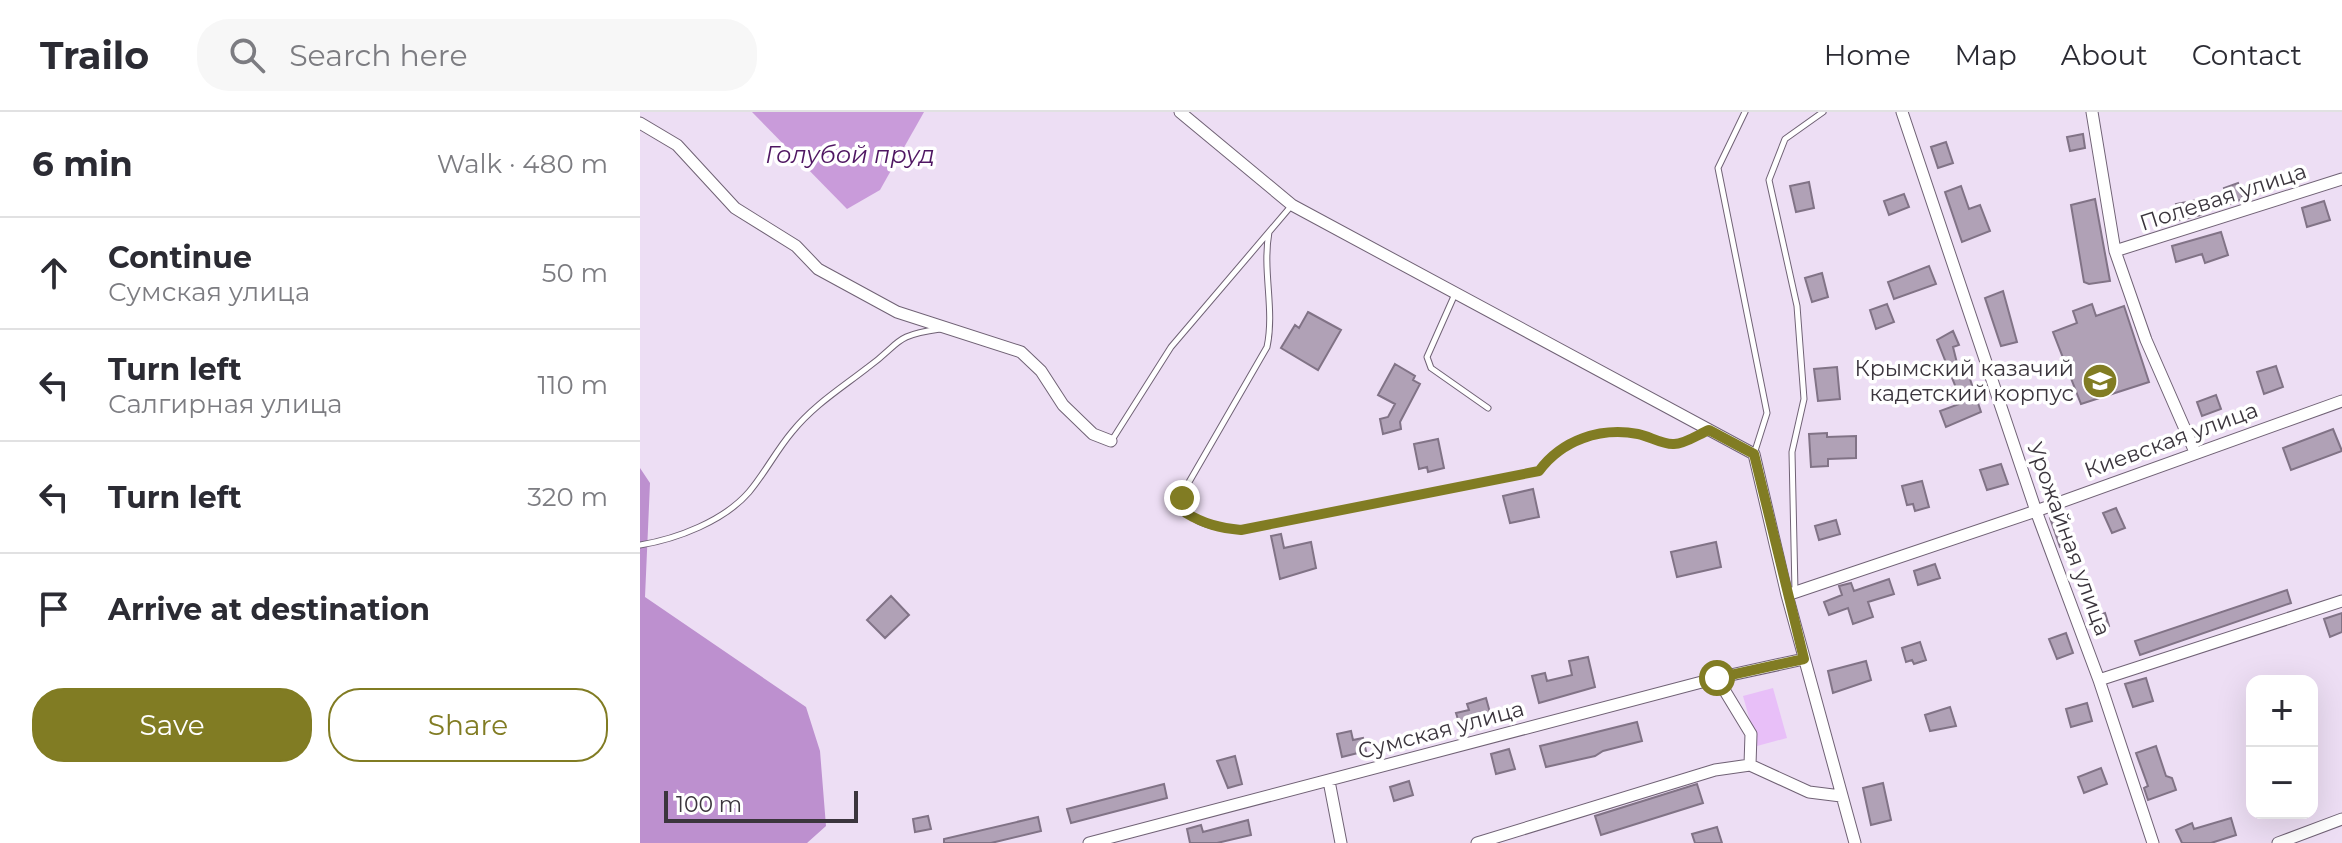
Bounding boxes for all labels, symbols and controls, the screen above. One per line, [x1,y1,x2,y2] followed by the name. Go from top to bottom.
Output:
[197,19,757,91] search box
[40,32,149,79] text: Trailo
[225,33,269,77] icon: search
[289,37,468,74] text: Search here
[1824,38,1911,72] text: Home
[1955,38,2017,72] text: Map
[2061,38,2148,72] text: About
[2192,38,2302,72] text: Contact
[765,140,935,169] water label: Голубой пруд
[32,143,133,185] text: 6 min
[437,148,608,180] text: Walk · 480 m
[2136,157,2310,237] street label: Полевая улица
[108,239,252,276] text: Continue
[32,251,76,295] icon: ahead
[542,257,608,289] text: 50 m
[108,276,310,308] text: Сумская улица
[108,351,241,388] text: Turn left
[1854,355,2074,407] place label: Крымский казачий кадетский корпус
[2081,362,2119,400] school or university icon: Крымский казачий кадетский корпус
[32,363,76,407] icon: left
[538,369,608,401] text: 110 m
[108,388,343,420] text: Салгирная улица
[2080,396,2262,484] street label: Киевская улица
[2021,438,2117,640] street label: Урожайная улица
[32,475,76,519] icon: left
[108,479,241,516] text: Turn left
[1164,480,1200,516] route end
[527,481,608,513] text: 320 m
[32,587,76,631] icon: arrive
[108,591,430,628] text: Arrive at destination
[1699,660,1735,696] route start
[2246,675,2318,819] map controls
[2246,675,2318,747] button: +
[32,688,312,762] button: Save
[328,688,608,762] button: Share
[1355,695,1527,765] street label: Сумская улица
[2246,747,2318,819] button: −
[664,787,858,823] scale bar
[676,791,742,818] text: 100 m

